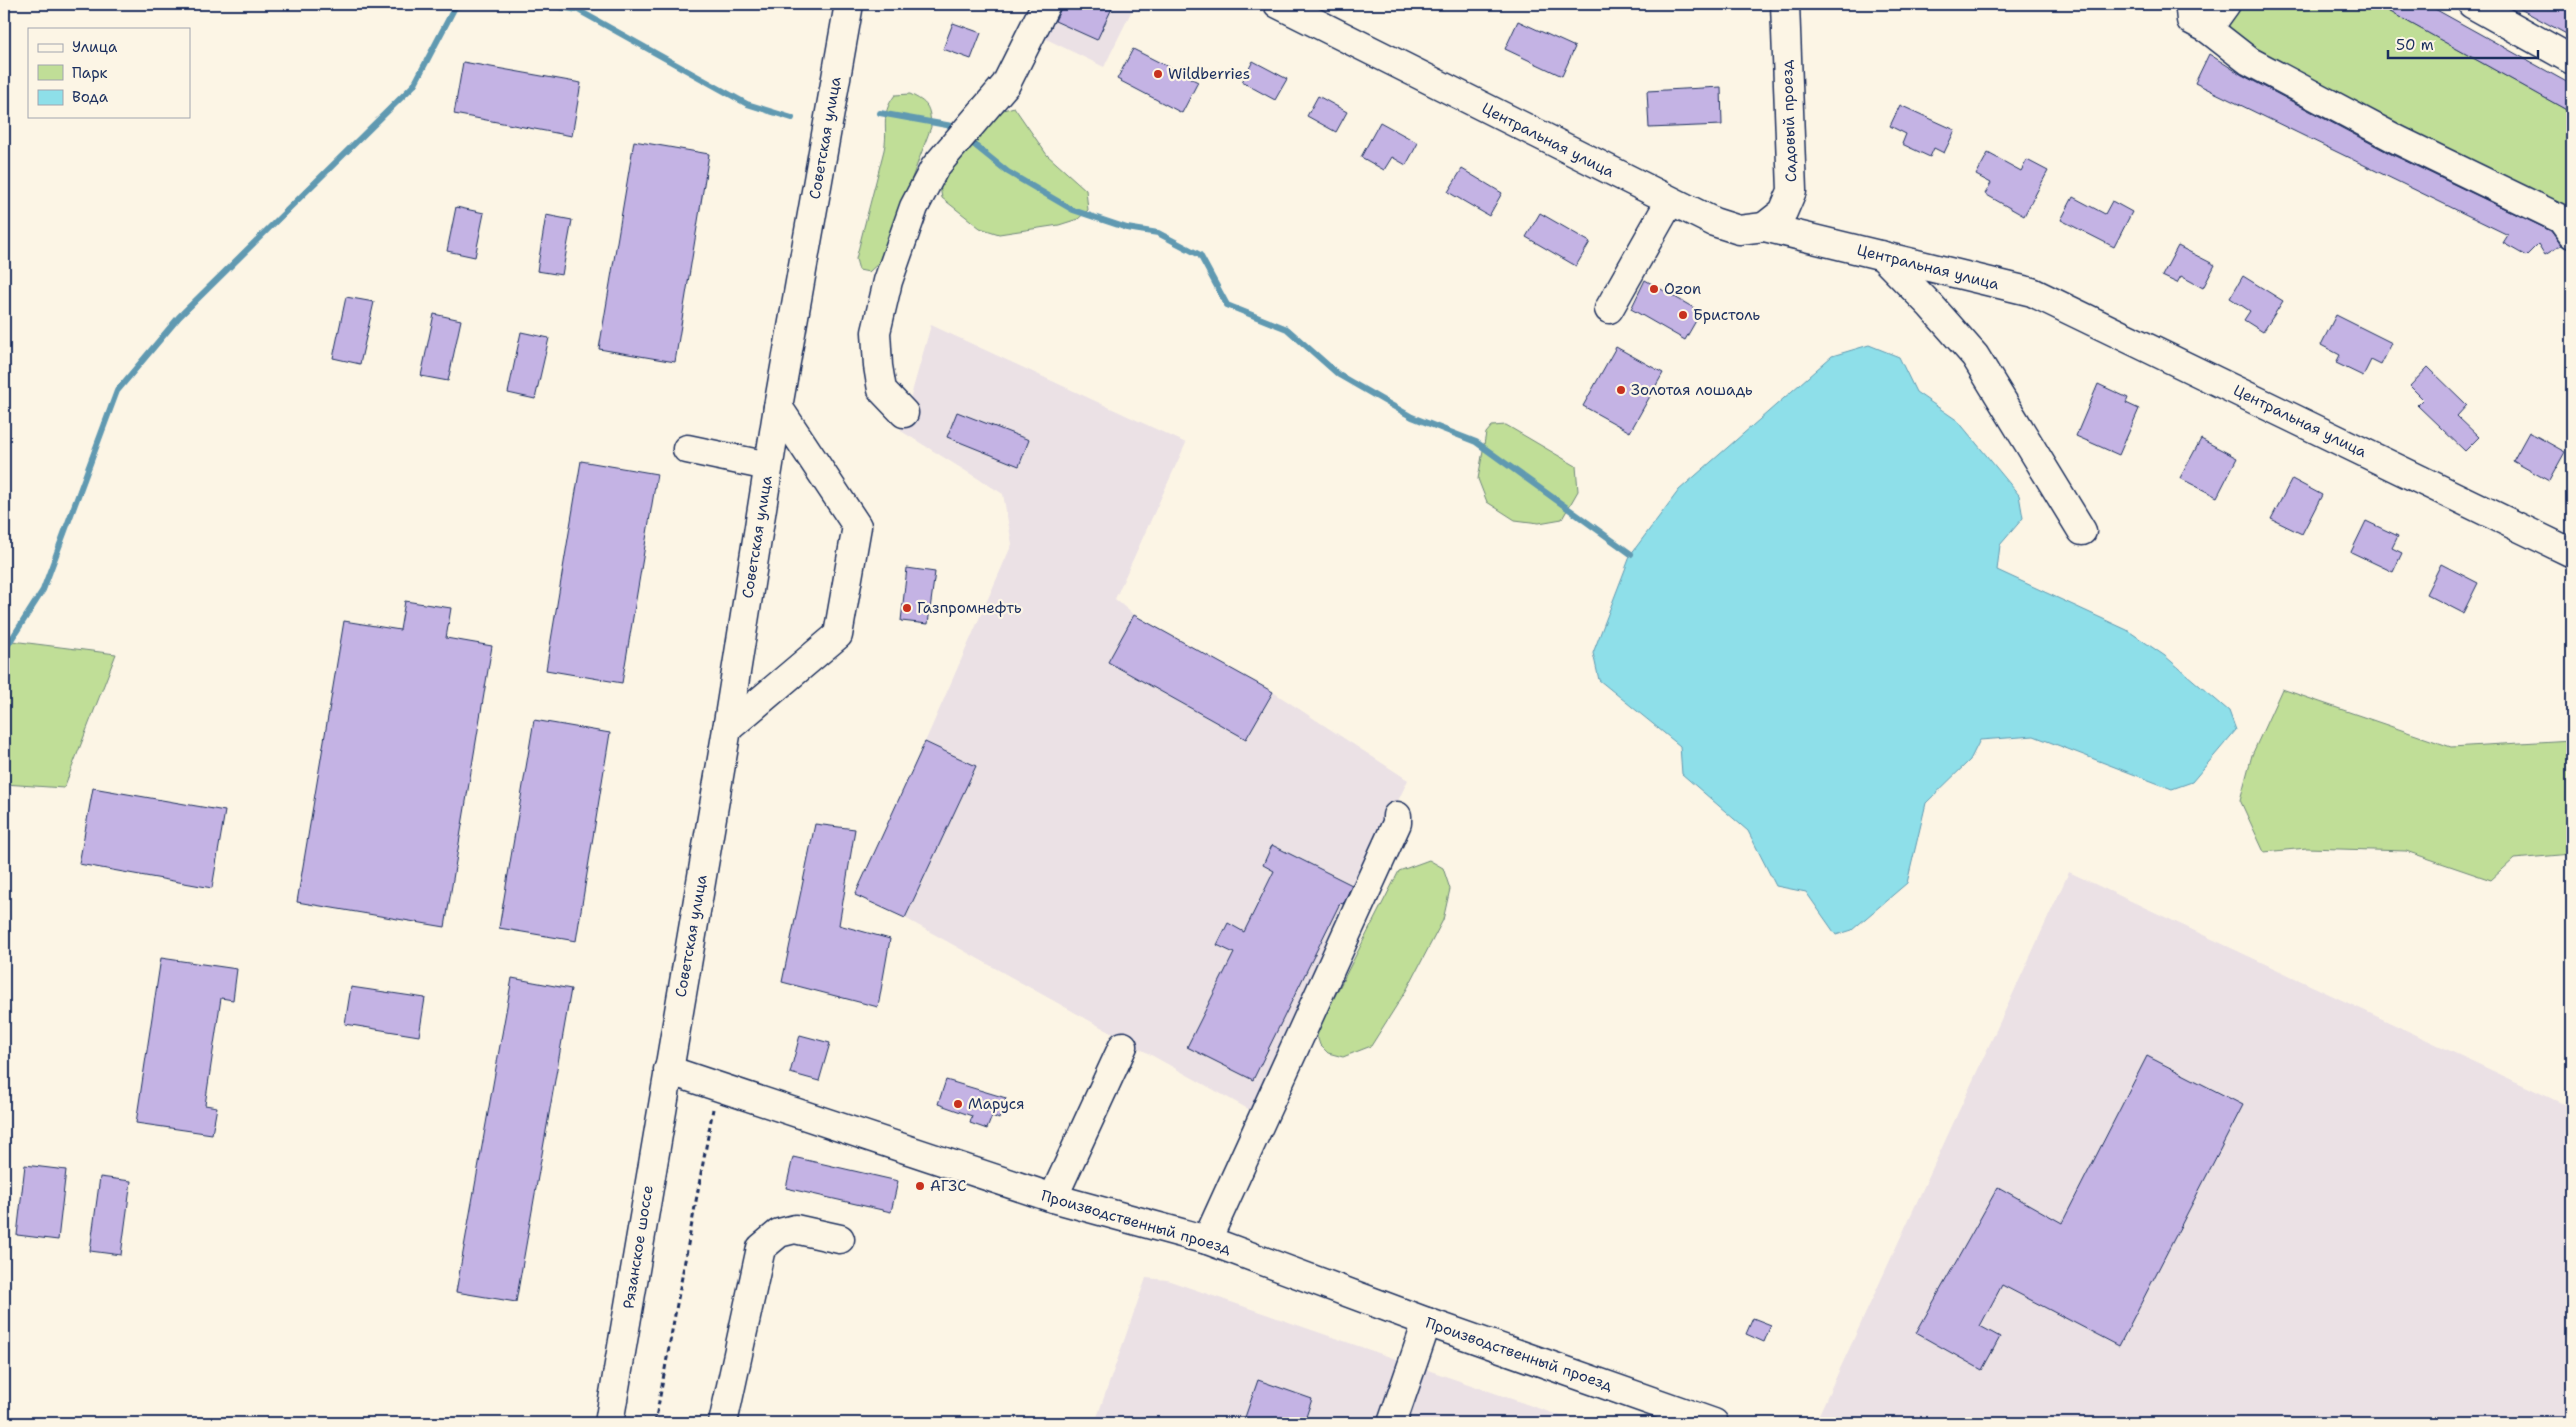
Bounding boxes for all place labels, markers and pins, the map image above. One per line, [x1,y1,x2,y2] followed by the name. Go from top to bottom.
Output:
[1168,64,1250,84] place label: Wildberries
[1152,68,1164,80] marker: Wildberries
[1664,279,1701,299] place label: Ozon
[1648,283,1660,295] marker: Ozon
[1693,305,1760,325] place label: Бристоль
[1677,309,1689,321] marker: Бристоль
[1631,380,1753,400] place label: Золотая лошадь
[1615,384,1627,396] marker: Золотая лошадь
[917,598,1022,618] place label: Газпромнефть
[901,602,913,614] marker: Газпромнефть
[968,1094,1024,1114] place label: Маруся
[952,1098,964,1110] marker: Маруся
[930,1176,967,1196] place label: АГЗС
[914,1180,926,1192] marker: АГЗС

